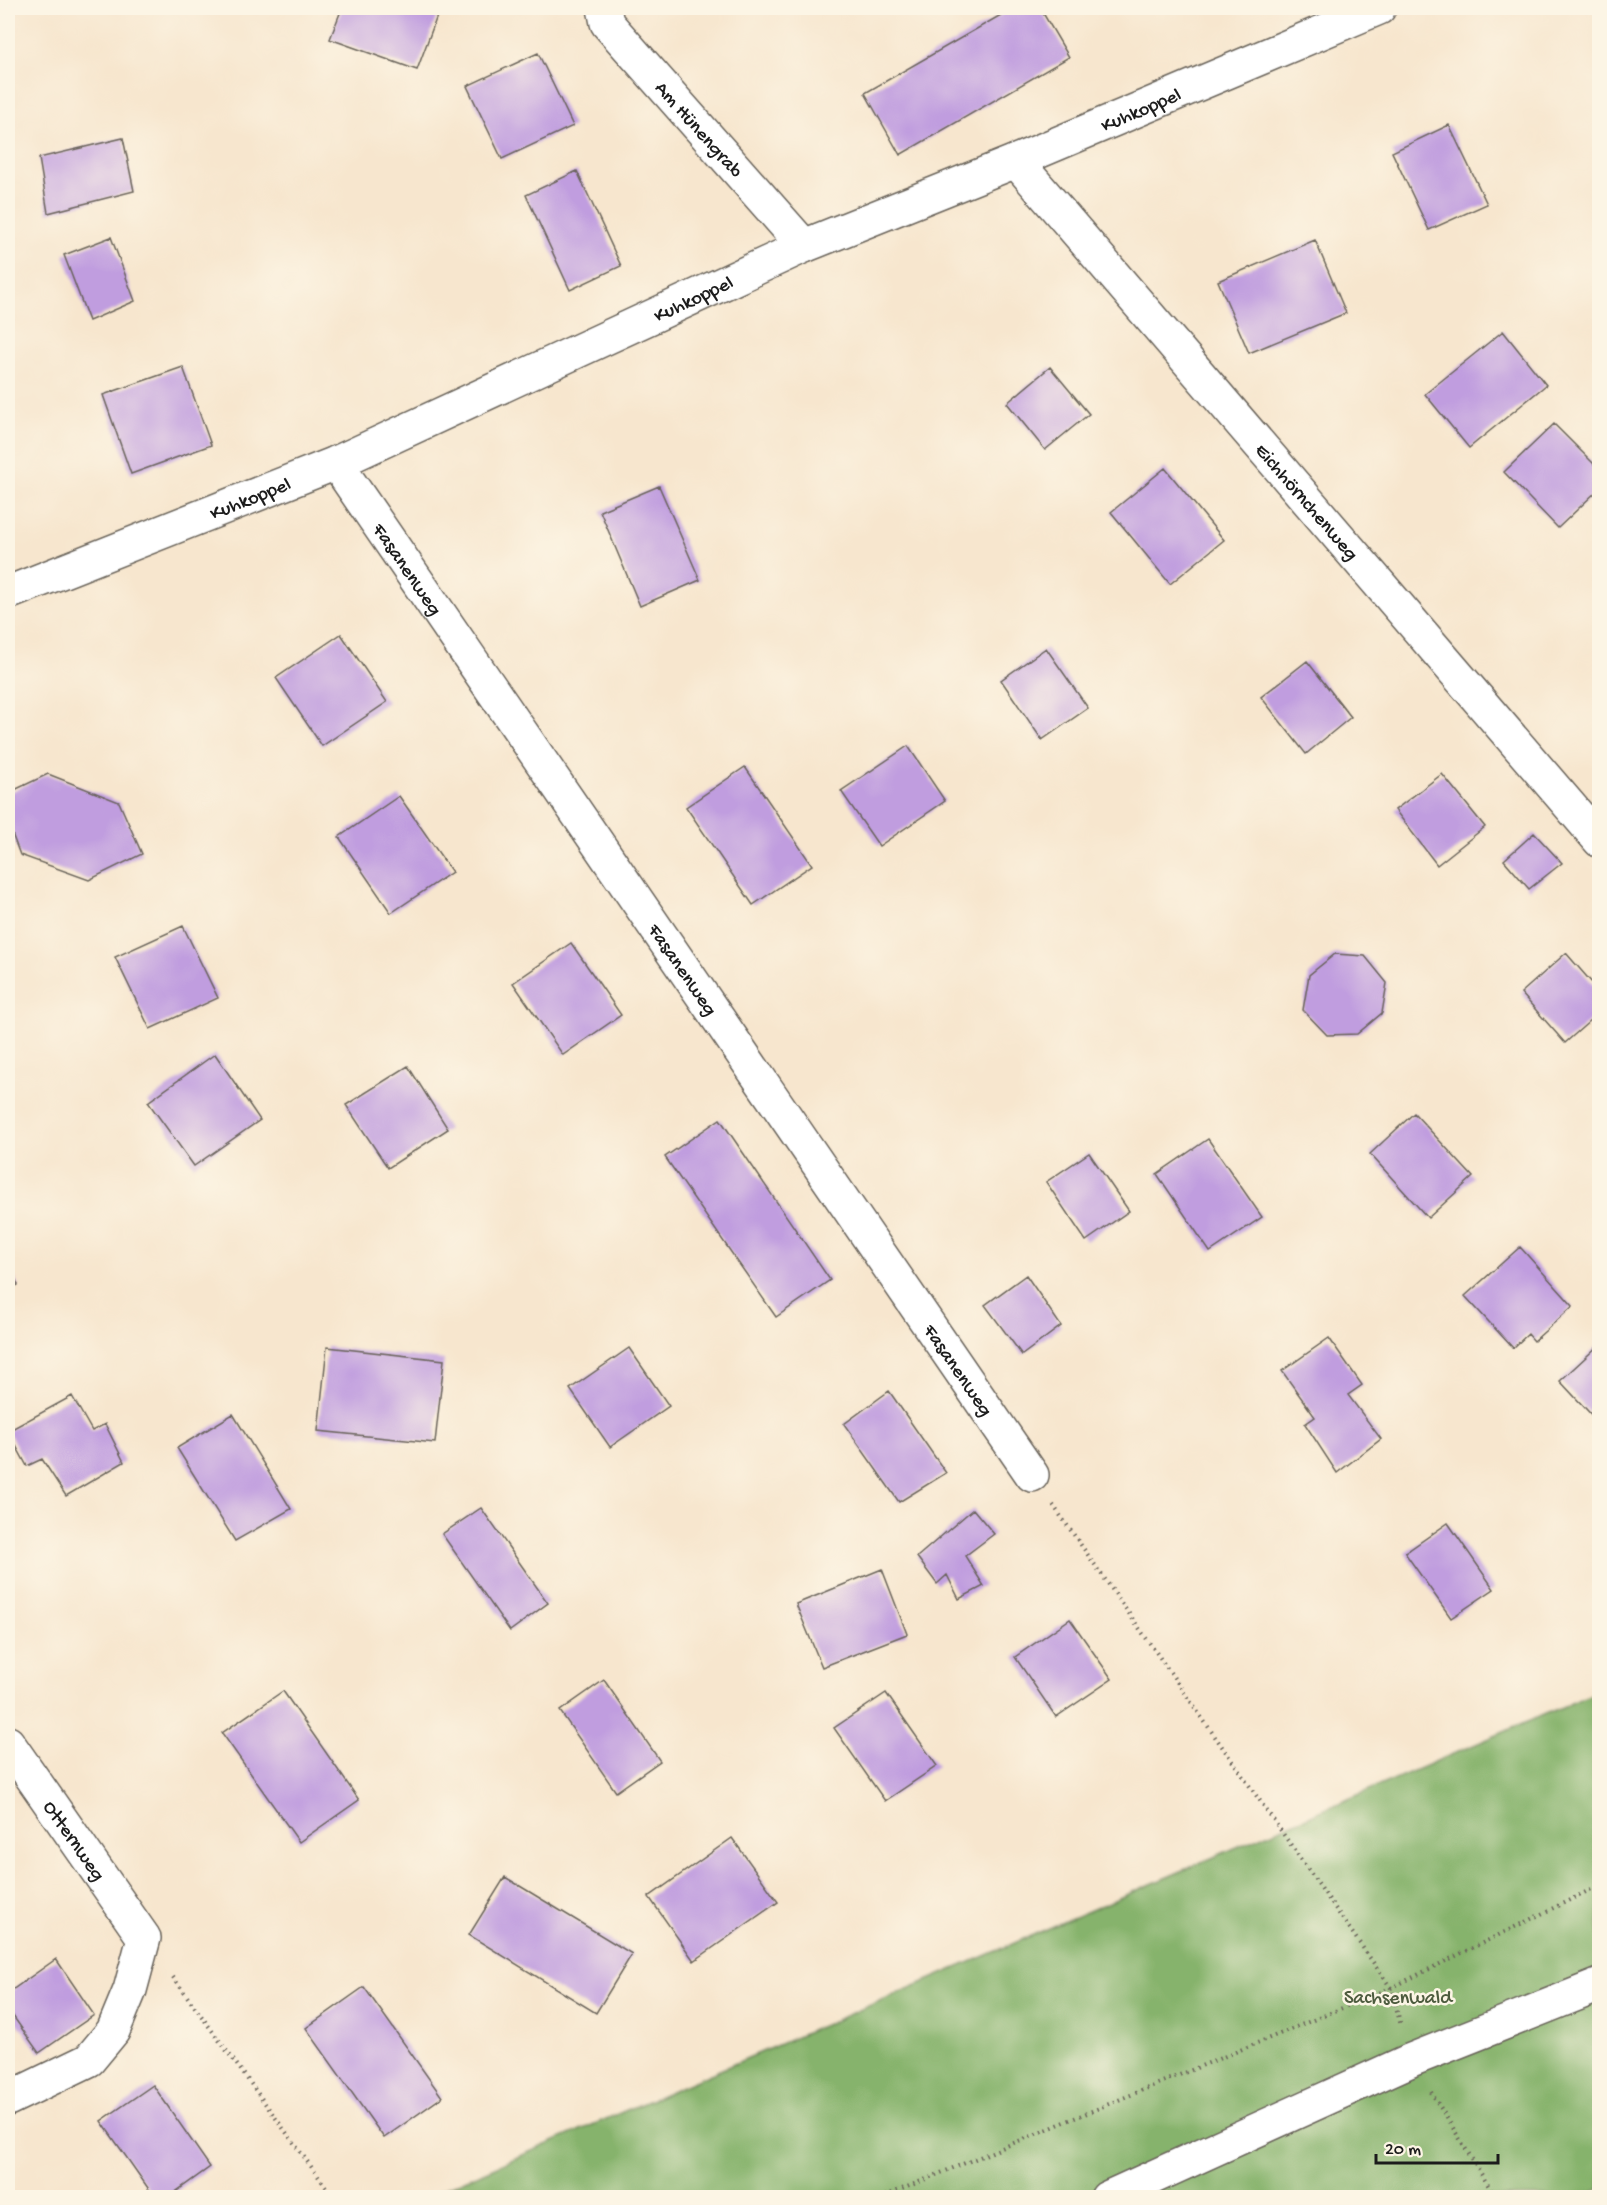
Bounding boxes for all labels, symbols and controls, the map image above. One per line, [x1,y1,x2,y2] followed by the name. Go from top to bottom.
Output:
[649,78,747,184] street label: Am Hünengrab
[1098,85,1185,139] street label: Kuhkoppel
[651,272,738,329] street label: Kuhkoppel
[1249,440,1362,566] street label: Eichhörnchenweg
[207,474,295,527] street label: Kuhkoppel
[365,519,445,621] street label: Fasanenweg
[641,920,721,1021] street label: Fasanenweg
[916,1320,996,1422] street label: Fasanenweg
[37,1797,109,1886] street label: Otternweg
[1344,1988,1454,2011] park label: Sachsenwald
[1376,2127,1498,2165] scale bar
[1385,2140,1421,2161] text: 20 m

